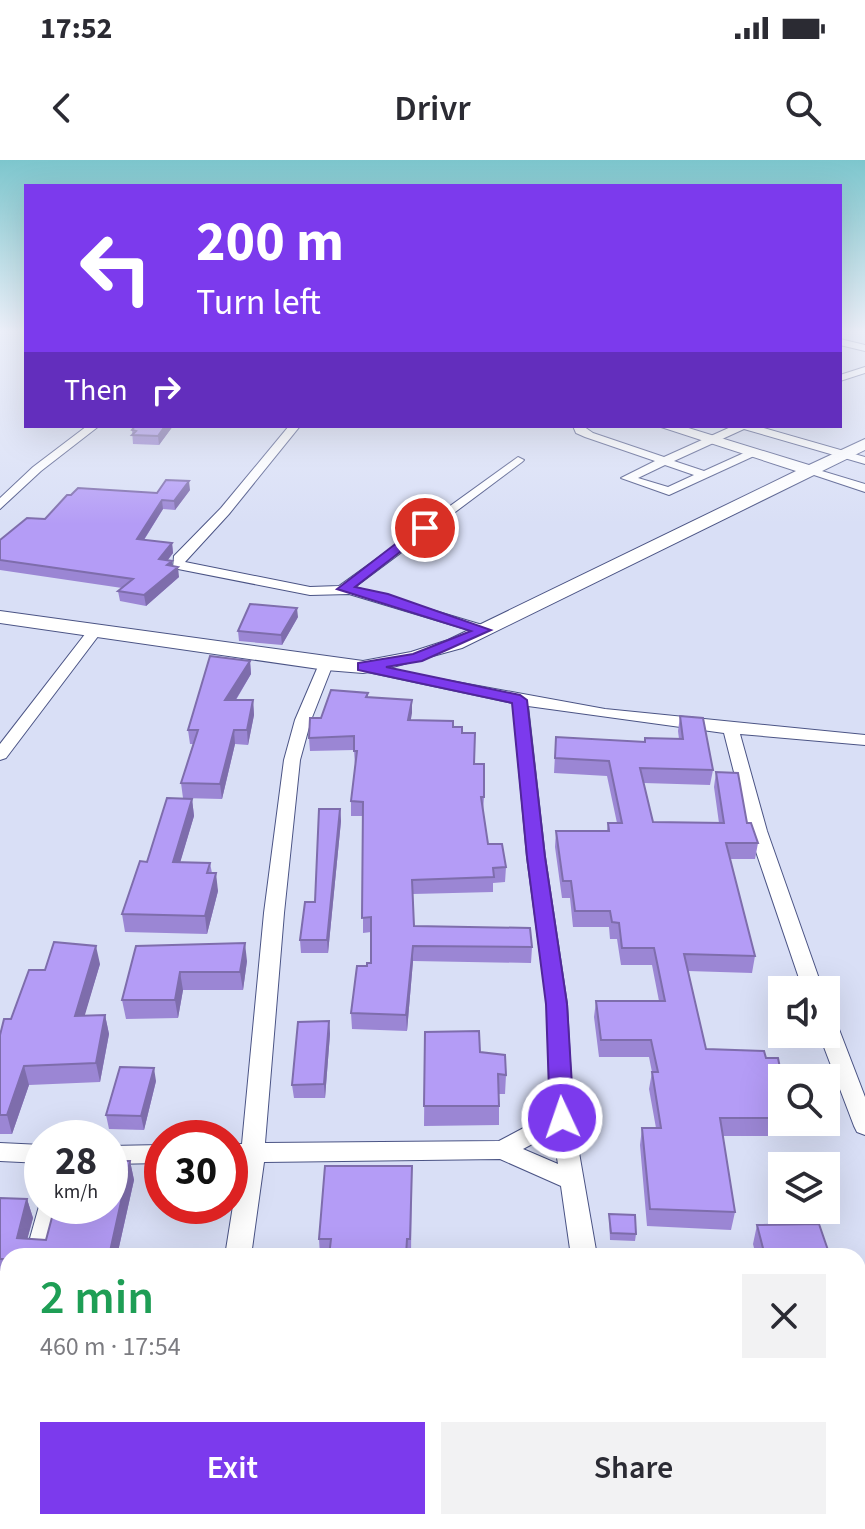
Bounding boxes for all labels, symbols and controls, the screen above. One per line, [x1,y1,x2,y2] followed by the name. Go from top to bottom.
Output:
[40,7,112,50] text: 17:52
[394,83,471,134] text: Drivr
[40,86,84,130] icon: back
[781,86,825,130] icon: search
[196,203,344,282] text: 200 m
[64,216,168,320] icon: left
[196,277,321,328] text: Turn left
[144,368,188,412] icon: right
[64,369,128,412] text: Then
[391,494,459,562] pin
[403,506,447,550] icon: arrive
[768,976,840,1224] map controls
[768,976,840,1048] button: sound
[768,1064,840,1136] button: search
[520,1076,604,1160] position arrow
[144,1120,248,1224] speed limit sign: 30
[55,1133,97,1190] text: 28
[768,1152,840,1224] button: layers
[54,1178,98,1206] text: km/h
[40,1264,154,1332] text: 2 min
[742,1274,826,1358] button: close
[40,1328,181,1365] text: 460 m · 17:54
[40,1422,425,1514] button: Exit
[441,1422,826,1514] button: Share

